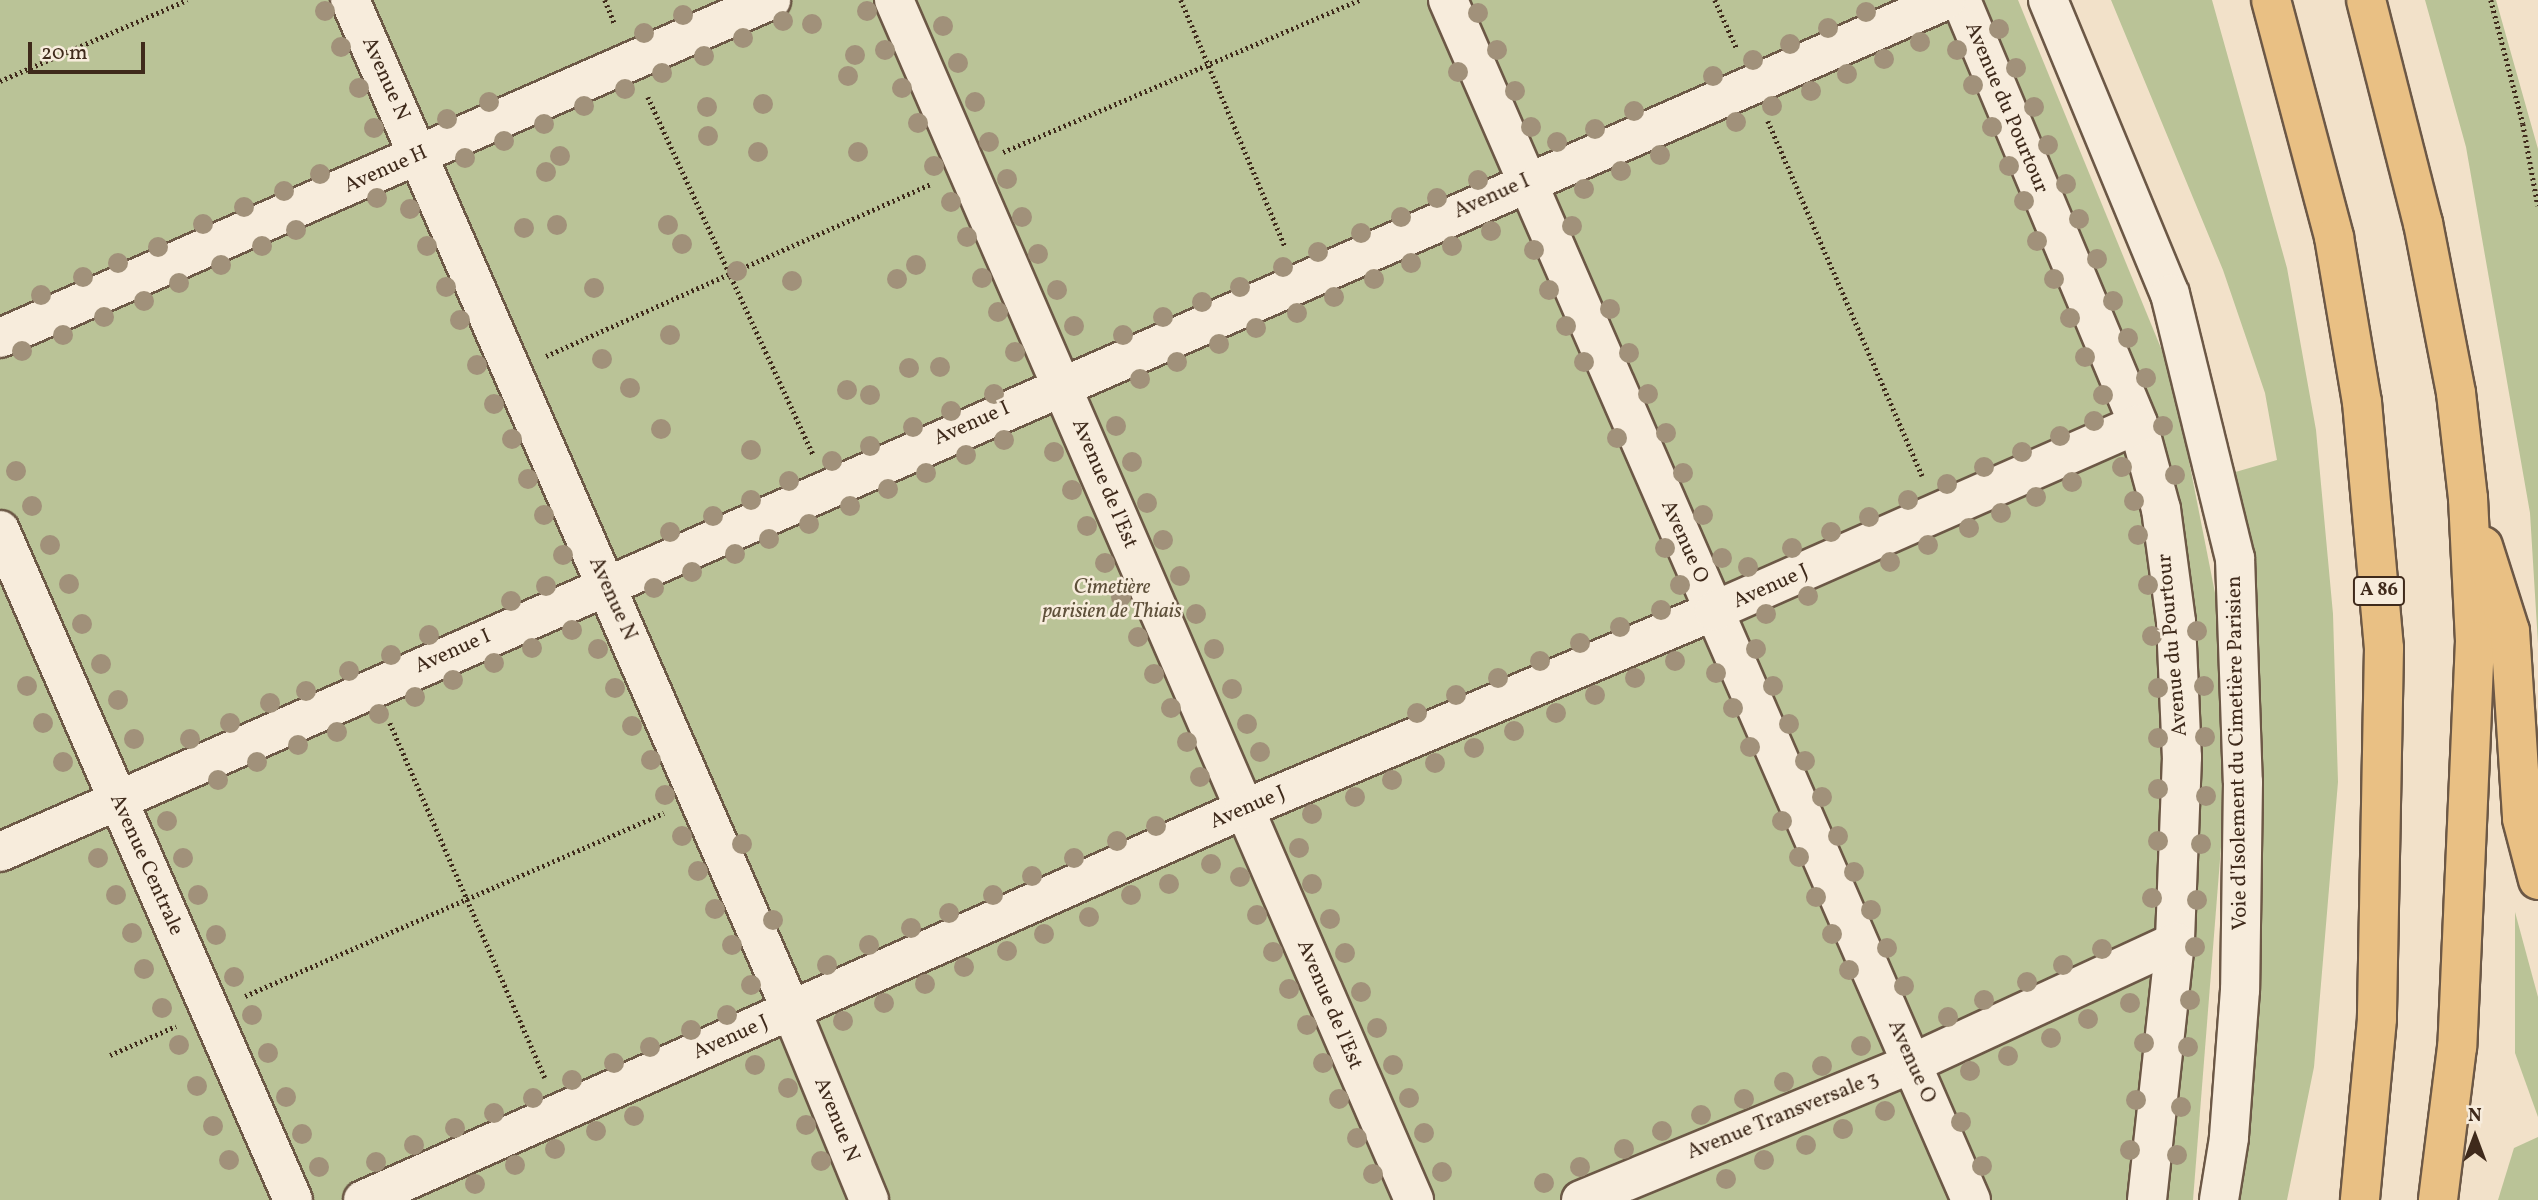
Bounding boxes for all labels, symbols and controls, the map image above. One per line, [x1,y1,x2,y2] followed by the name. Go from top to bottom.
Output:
[1959,19,2053,197] street label: Avenue du Pourtour
[32,28,149,72] scale bar
[355,33,415,125] street label: Avenue N
[41,39,87,68] text: 20 m
[340,140,432,200] street label: Avenue H
[1450,169,1534,225] street label: Avenue I
[930,396,1014,452] street label: Avenue I
[1065,416,1143,552] street label: Avenue de l'Est
[1655,497,1713,587] street label: Avenue O
[582,553,642,645] street label: Avenue N
[2152,553,2194,737] street label: Avenue du Pourtour
[1729,559,1813,615] street label: Avenue J
[1042,575,1182,625] park label: Cimetière parisien de Thiais
[2222,575,2254,931] street label: Voie d'Isolement du Cimetière Parisien
[2353,576,2405,606] road number: A 86
[411,624,495,680] street label: Avenue I
[1206,781,1290,835] street label: Avenue J
[104,790,188,940] street label: Avenue Centrale
[1290,937,1368,1073] street label: Avenue de l'Est
[689,1010,773,1066] street label: Avenue J
[1882,1017,1940,1107] street label: Avenue O
[1683,1066,1883,1166] street label: Avenue Transversale 3
[808,1074,864,1166] street label: Avenue N
[2440,1102,2510,1172] north arrow
[2468,1103,2482,1129] text: N

